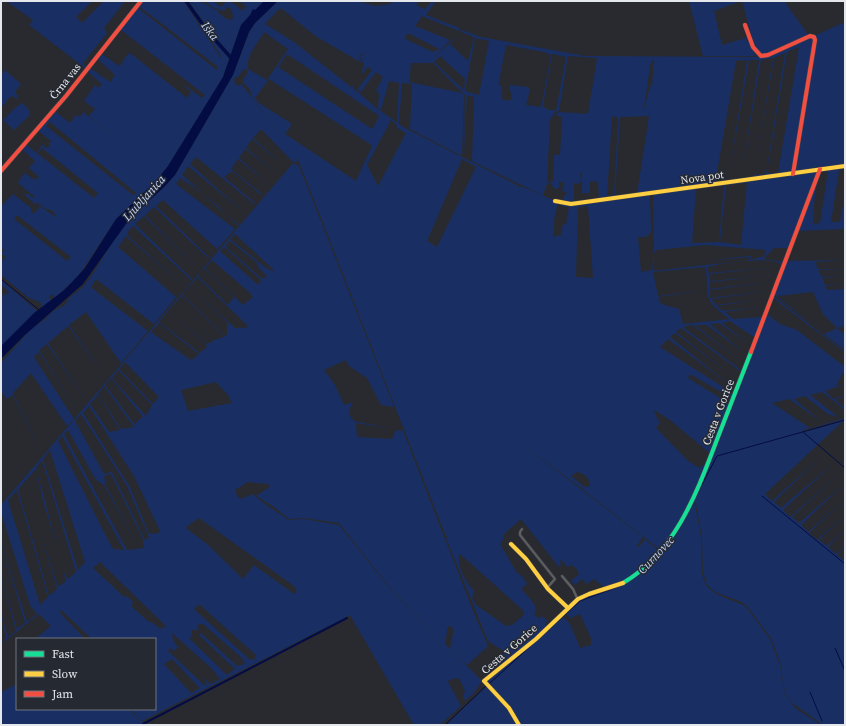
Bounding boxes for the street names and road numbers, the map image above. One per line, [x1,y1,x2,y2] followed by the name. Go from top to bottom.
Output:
[46,60,85,102] street label: Črna vas
[680,167,725,188] street label: Nova pot
[699,377,738,447] street label: Cesta v Gorice
[478,621,541,678] street label: Cesta v Gorice

